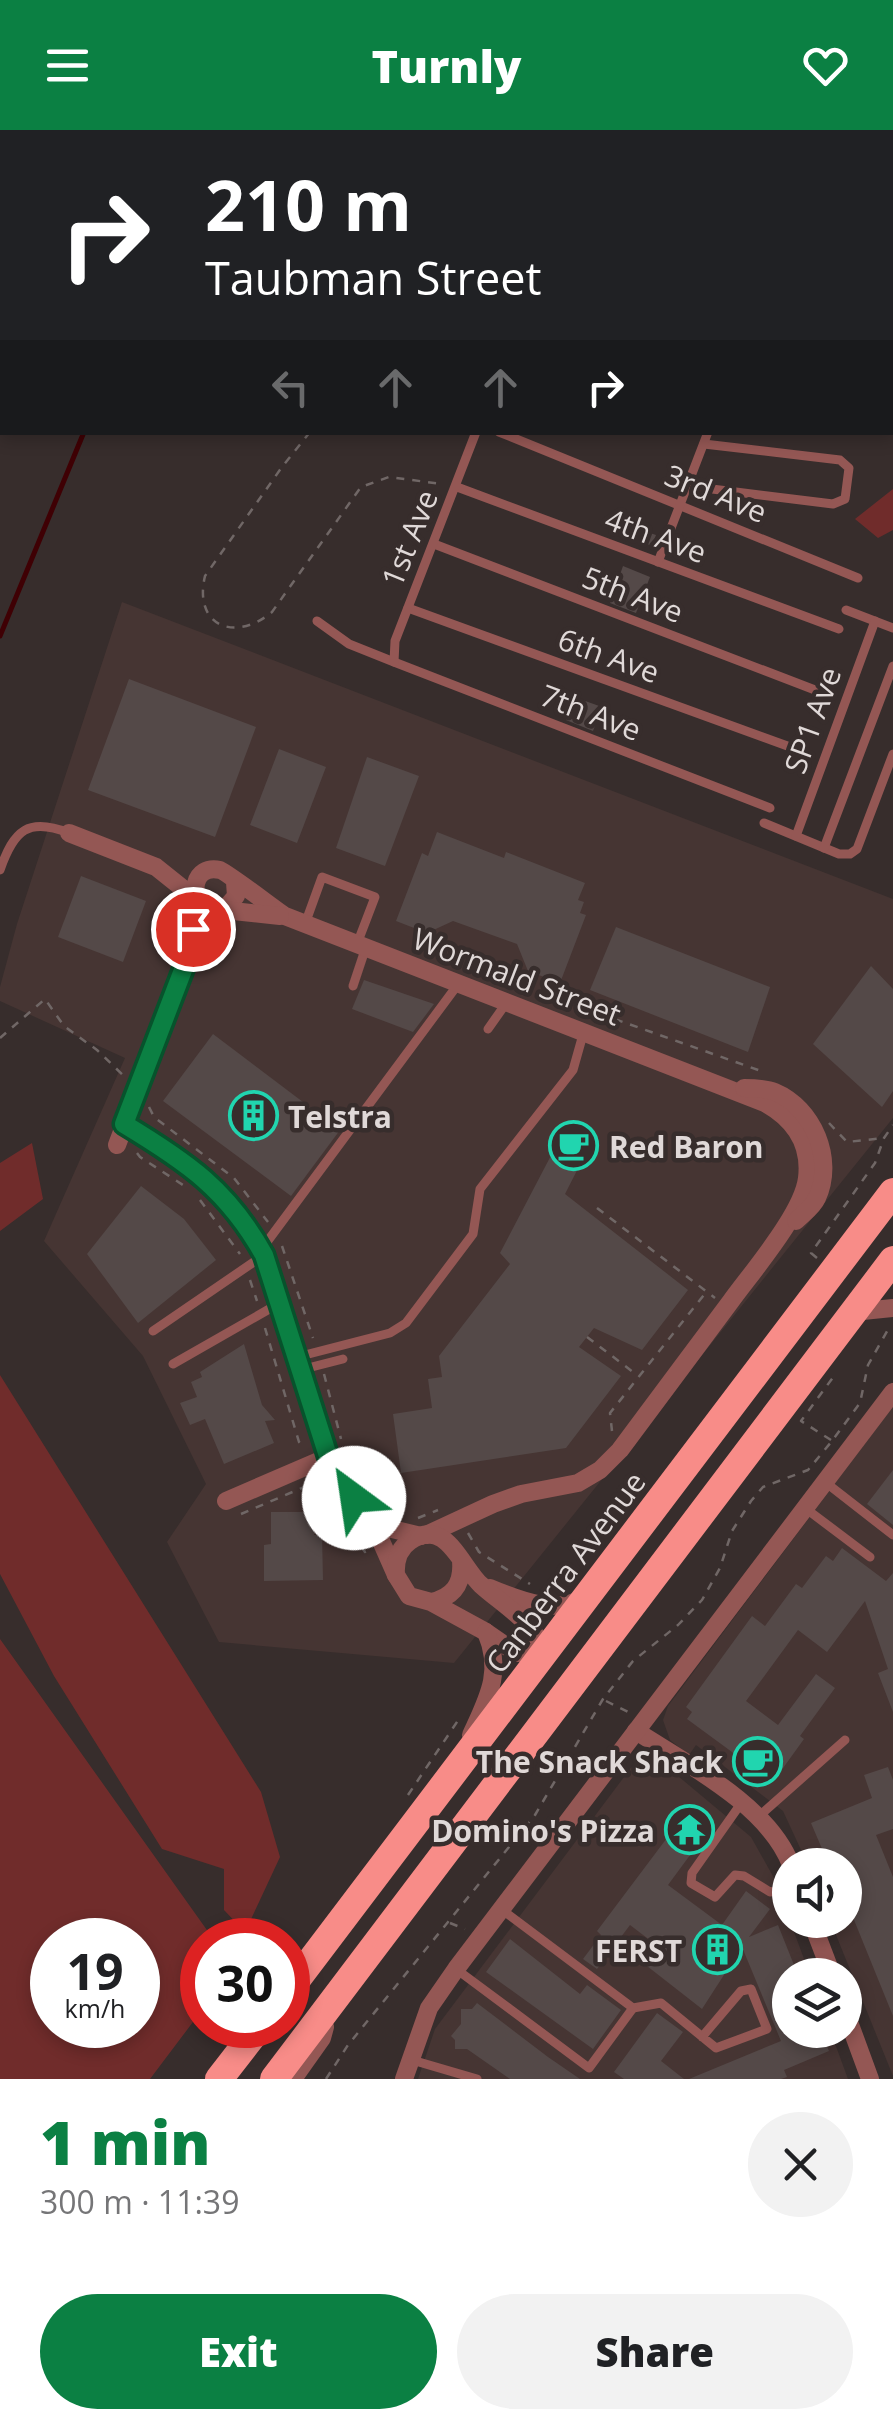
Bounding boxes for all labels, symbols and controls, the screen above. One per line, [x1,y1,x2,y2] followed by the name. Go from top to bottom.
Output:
[372,35,522,96] text: Turnly
[40,38,95,93] icon: menu
[798,38,853,93] icon: heart
[205,156,412,252] text: 210 m
[40,170,170,300] icon: right
[205,247,542,308] text: Taubman Street
[263,360,318,415] icon: left
[368,360,423,415] icon: ahead
[473,360,528,415] icon: ahead
[578,360,633,415] icon: right
[659,454,773,532] street label: 3rd Ave
[371,484,447,592] street label: 1st Ave
[600,498,712,572] street label: 4th Ave
[577,556,689,632] street label: 5th Ave
[553,618,665,692] street label: 6th Ave
[774,661,850,779] street label: SP1 Ave
[535,674,647,750] street label: 7th Ave
[151,887,236,972] pin
[166,902,221,957] icon: arrive
[407,917,627,1035] street label: Wormald Street
[227,1090,279,1142] building icon: Telstra
[288,1096,392,1137] place label: Telstra
[548,1120,600,1172] cafe icon: Red Baron
[609,1126,764,1167] place label: Red Baron
[302,1446,406,1550] position arrow
[476,1463,654,1681] street label: Canberra Avenue
[732,1735,784,1787] cafe icon: The Snack Shack
[476,1741,723,1782] place label: The Snack Shack
[664,1804,716,1856] temple icon: Domino's Pizza
[431,1810,655,1851] place label: Domino's Pizza
[772,1848,862,2048] map controls
[772,1848,862,1938] button: sound
[180,1918,310,2048] speed limit sign: 30
[691,1924,743,1976] building icon: FERST
[595,1930,682,1971] place label: FERST
[66,1937,124,2005] text: 19
[772,1958,862,2048] button: layers
[65,1991,125,2025] text: km/h
[40,2101,210,2183] text: 1 min
[748,2112,853,2217] button: close
[40,2180,239,2223] text: 300 m · 11:39
[40,2294,437,2409] button: Exit
[457,2294,853,2409] button: Share

